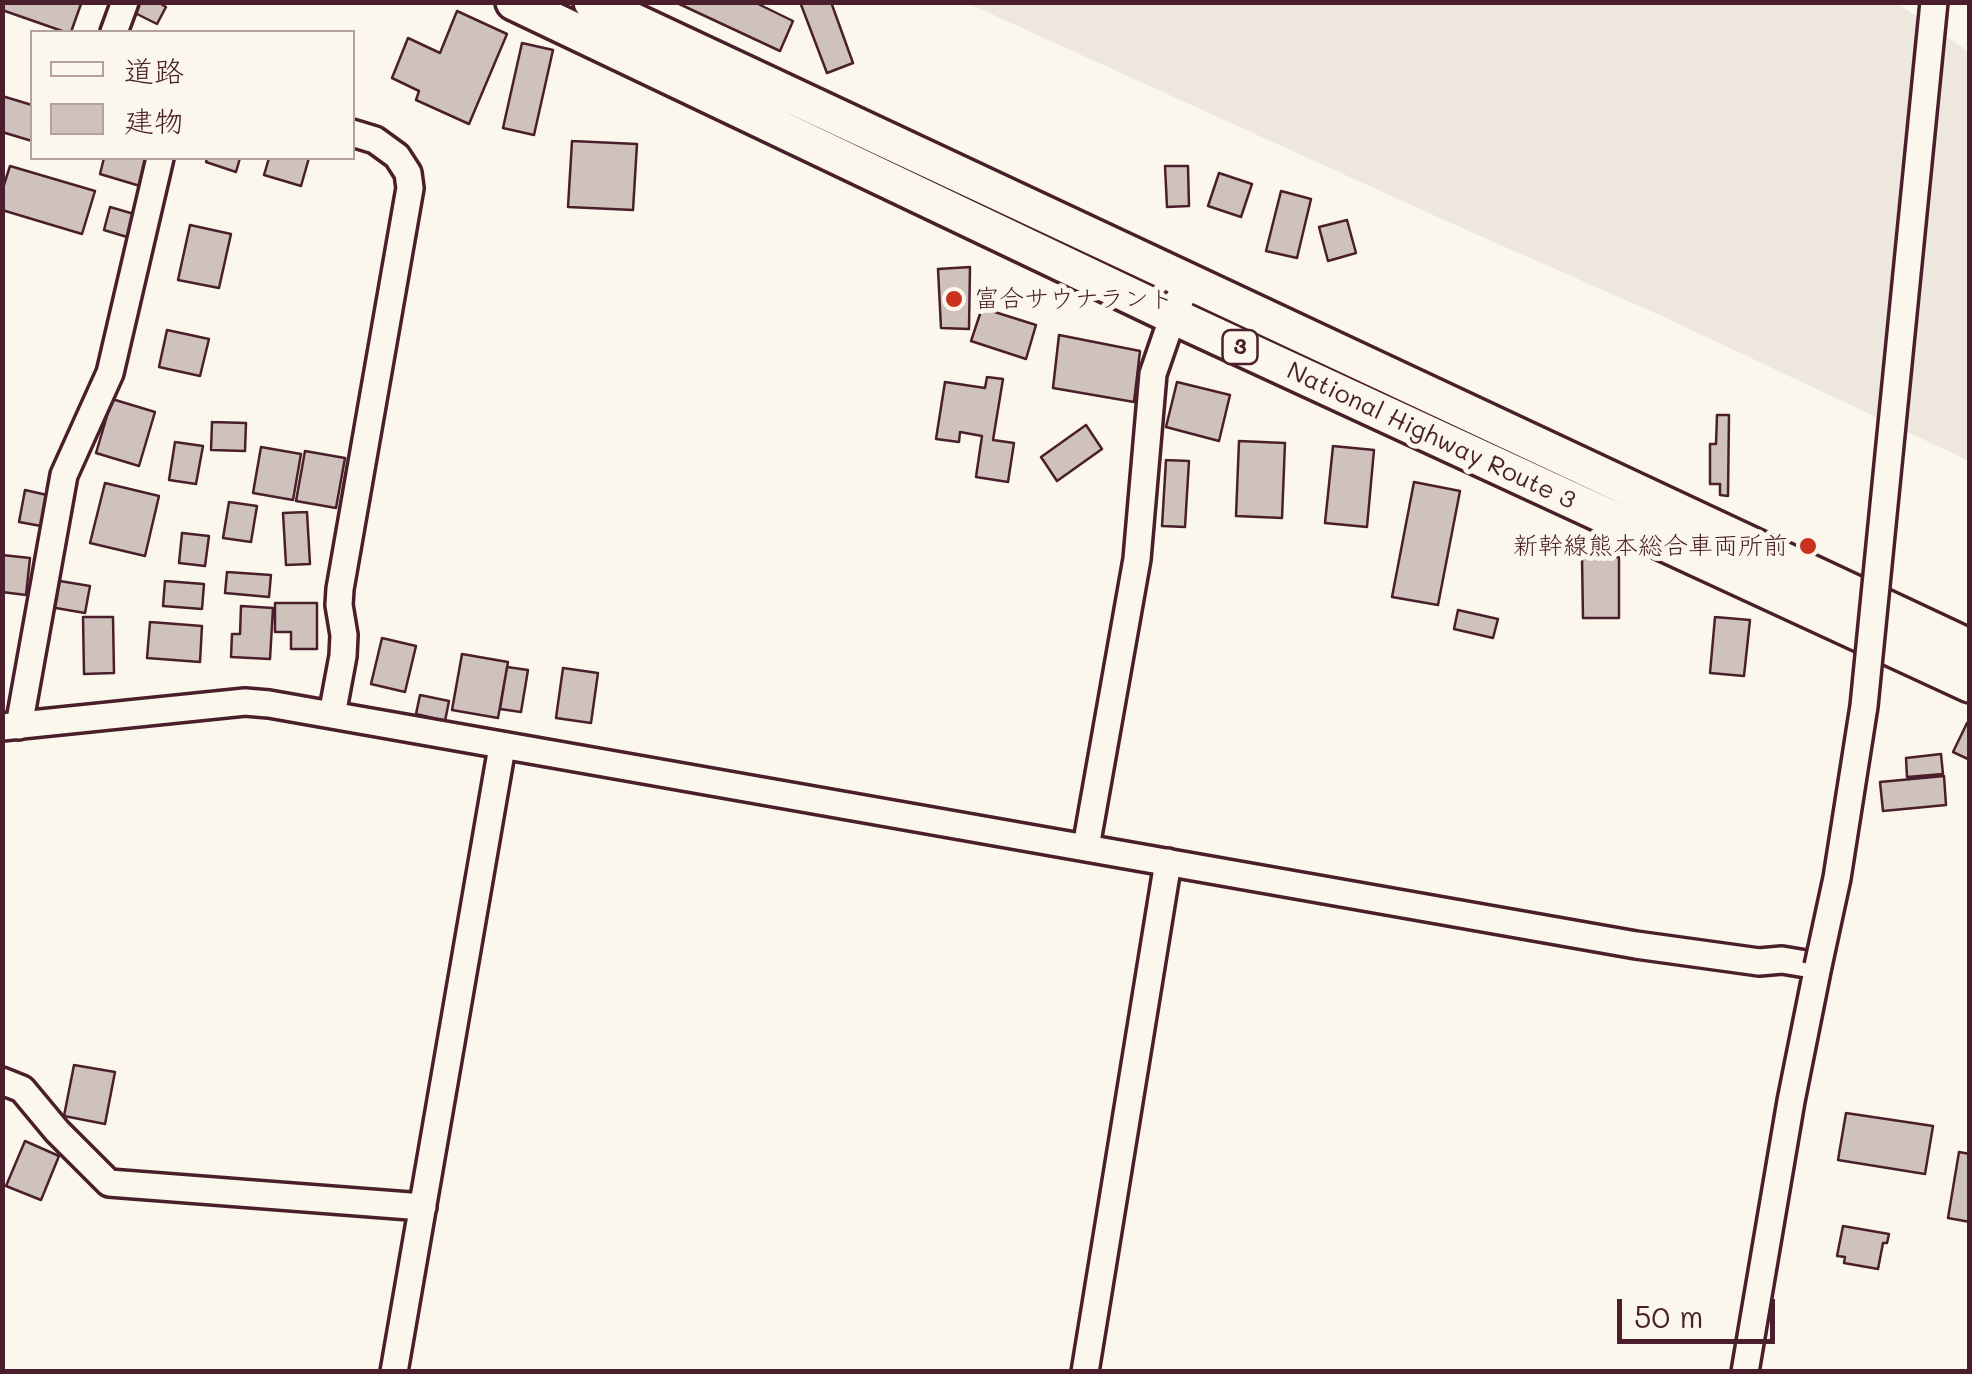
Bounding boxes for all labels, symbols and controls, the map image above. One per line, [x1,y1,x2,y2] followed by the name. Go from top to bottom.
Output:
[30,30,355,160] legend
[124,50,184,90] text: 道路
[124,100,184,140] text: 建物
[974,284,1174,314] place label: 富合サウナランド
[943,288,965,310] marker: 富合サウナランド
[1222,330,1258,364] road number: 3
[1282,356,1580,516] street label: National Highway Route 3
[1513,531,1788,561] place label: 新幹線熊本総合車両所前
[1797,535,1819,557] marker: 新幹線熊本総合車両所前
[1622,1279,1780,1341] scale bar
[1634,1296,1704,1336] text: 50 m

